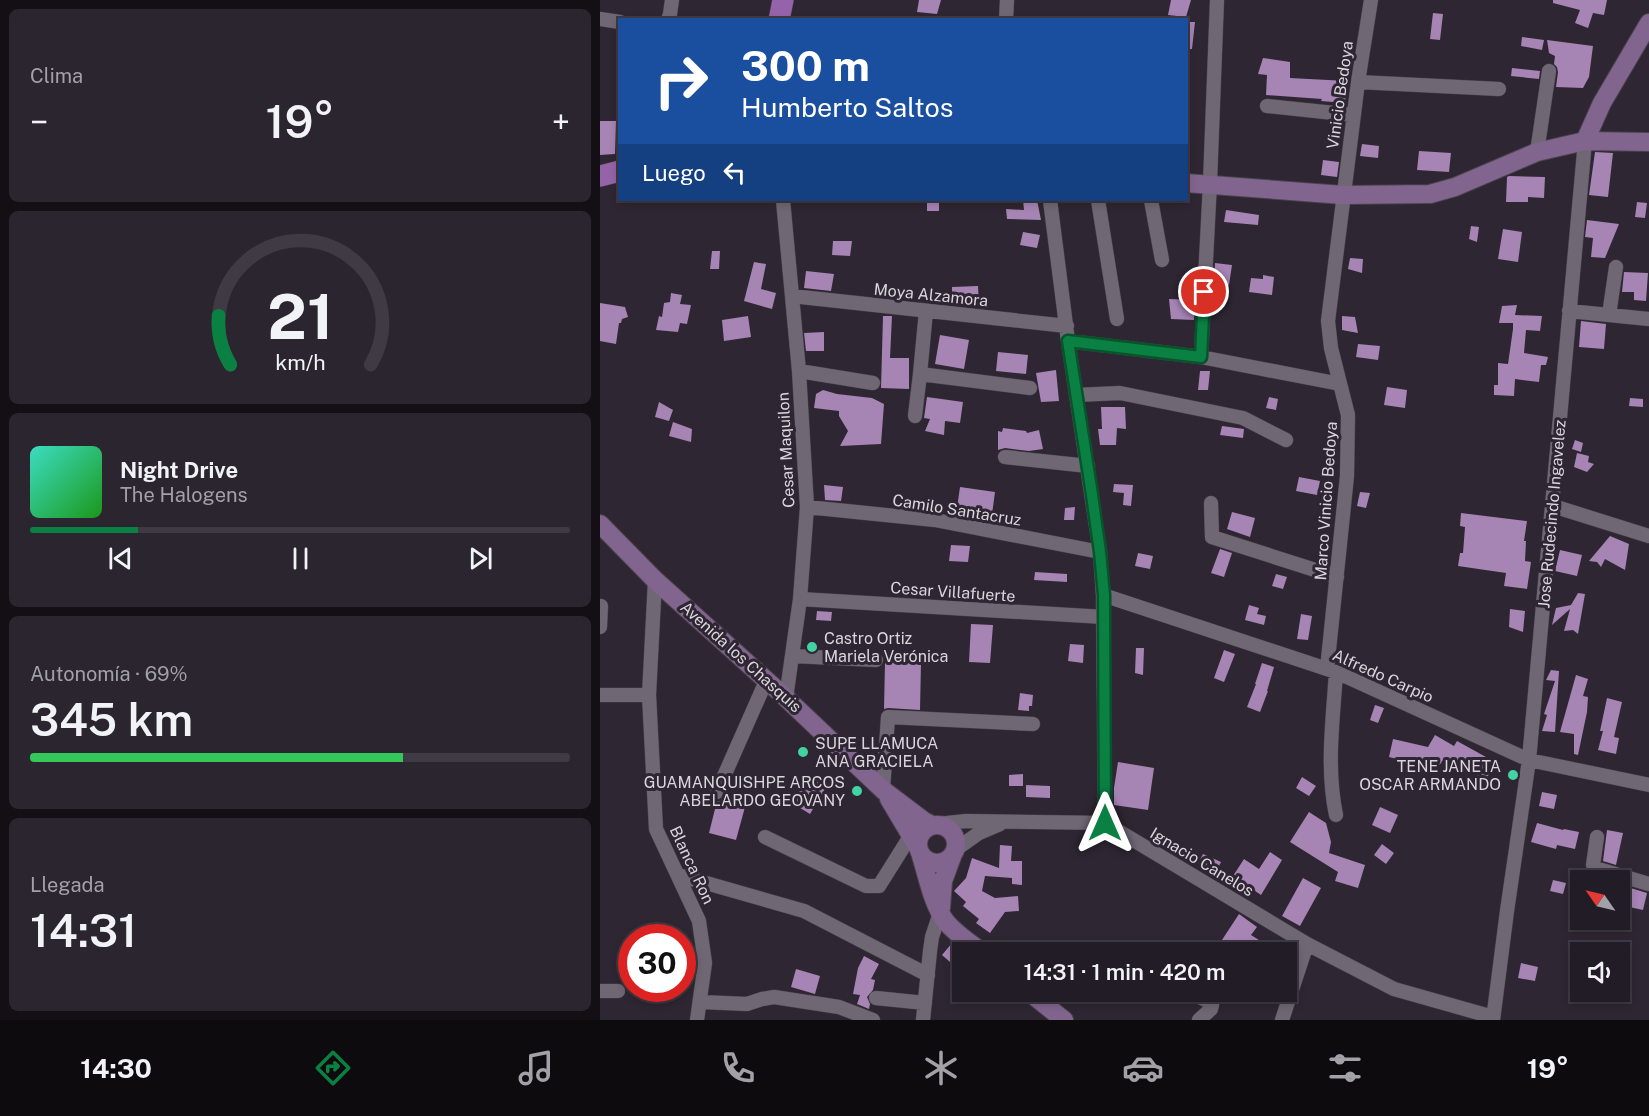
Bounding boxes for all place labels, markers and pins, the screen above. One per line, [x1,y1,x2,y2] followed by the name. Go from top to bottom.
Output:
[1178,266,1229,317] pin
[824,629,948,666] place label: Castro Ortiz Mariela Verónica
[805,640,819,654] marker: Castro Ortiz Mariela Verónica
[815,734,938,771] place label: SUPE LLAMUCA ANA GRACIELA
[796,745,810,759] marker: SUPE LLAMUCA ANA GRACIELA
[1359,757,1501,794] place label: TENE JANETA OSCAR ARMANDO
[1506,768,1520,782] marker: TENE JANETA OSCAR ARMANDO
[644,773,845,810] place label: GUAMANQUISHPE ARCOS ABELARDO GEOVANY
[850,784,864,798] marker: GUAMANQUISHPE ARCOS ABELARDO GEOVANY

